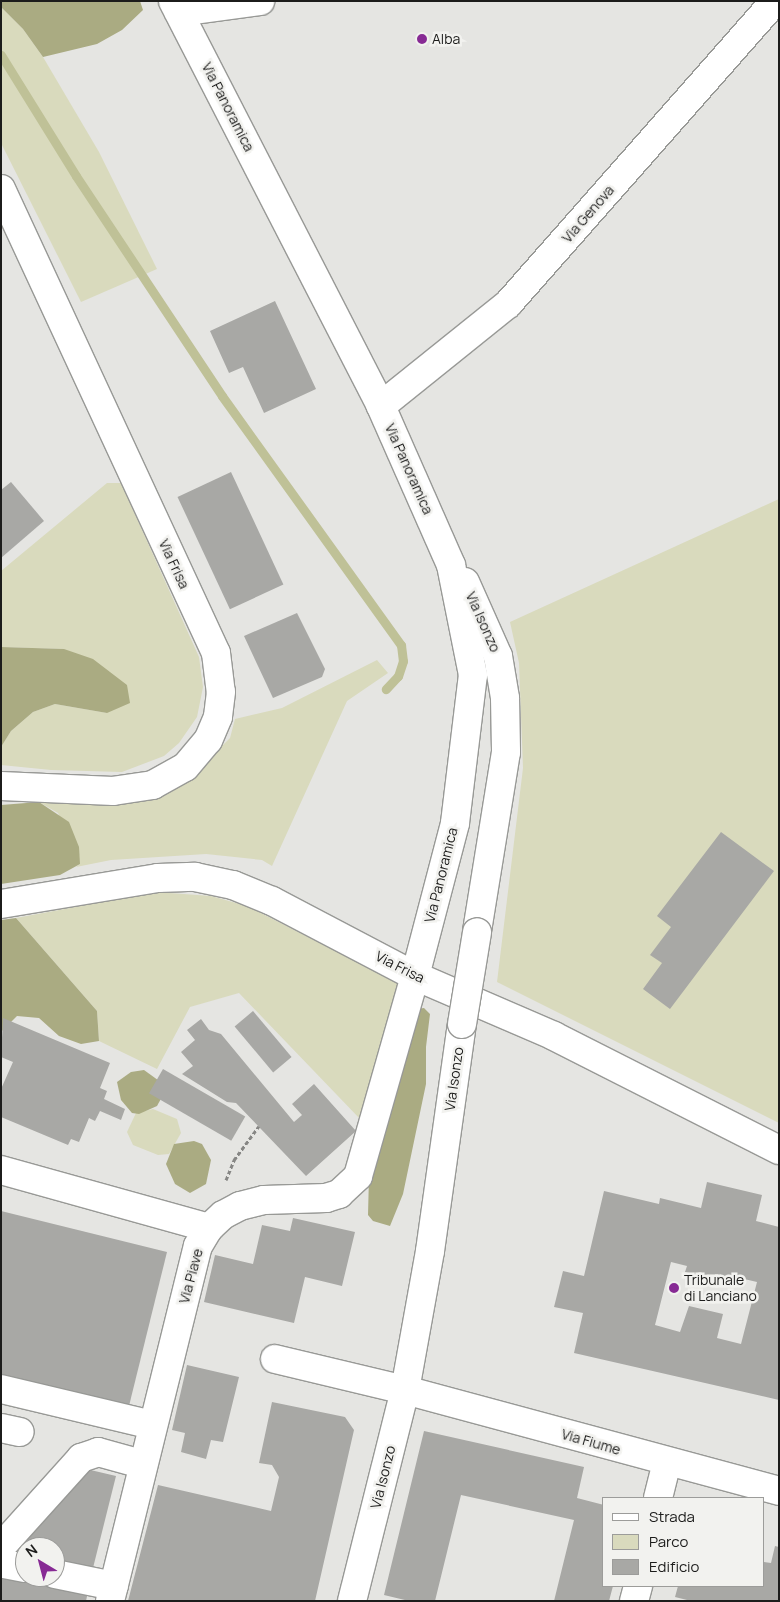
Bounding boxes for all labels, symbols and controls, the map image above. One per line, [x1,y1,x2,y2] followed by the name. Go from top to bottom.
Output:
[432,31,460,47] place label: Alba
[416,33,428,45] marker: Alba
[198,60,258,154] street label: Via Panoramica
[559,182,617,246] street label: Via Genova
[381,421,437,517] street label: Via Panoramica
[155,537,193,591] street label: Via Frisa
[462,589,504,655] street label: Via Isonzo
[421,826,461,924] street label: Via Panoramica
[373,948,427,986] street label: Via Frisa
[441,1046,467,1112] street label: Via Isonzo
[176,1247,206,1305] street label: Via Piave
[684,1272,757,1304] place label: Tribunale di Lanciano
[668,1282,680,1294] marker: Tribunale di Lanciano
[560,1426,622,1458] street label: Via Fiume
[367,1444,399,1510] street label: Via Isonzo
[602,1497,765,1587] legend
[649,1506,695,1527] text: Strada
[649,1531,688,1552] text: Parco
[15,1537,65,1587] north arrow
[22,1540,41,1561] text: N
[649,1556,699,1577] text: Edificio

